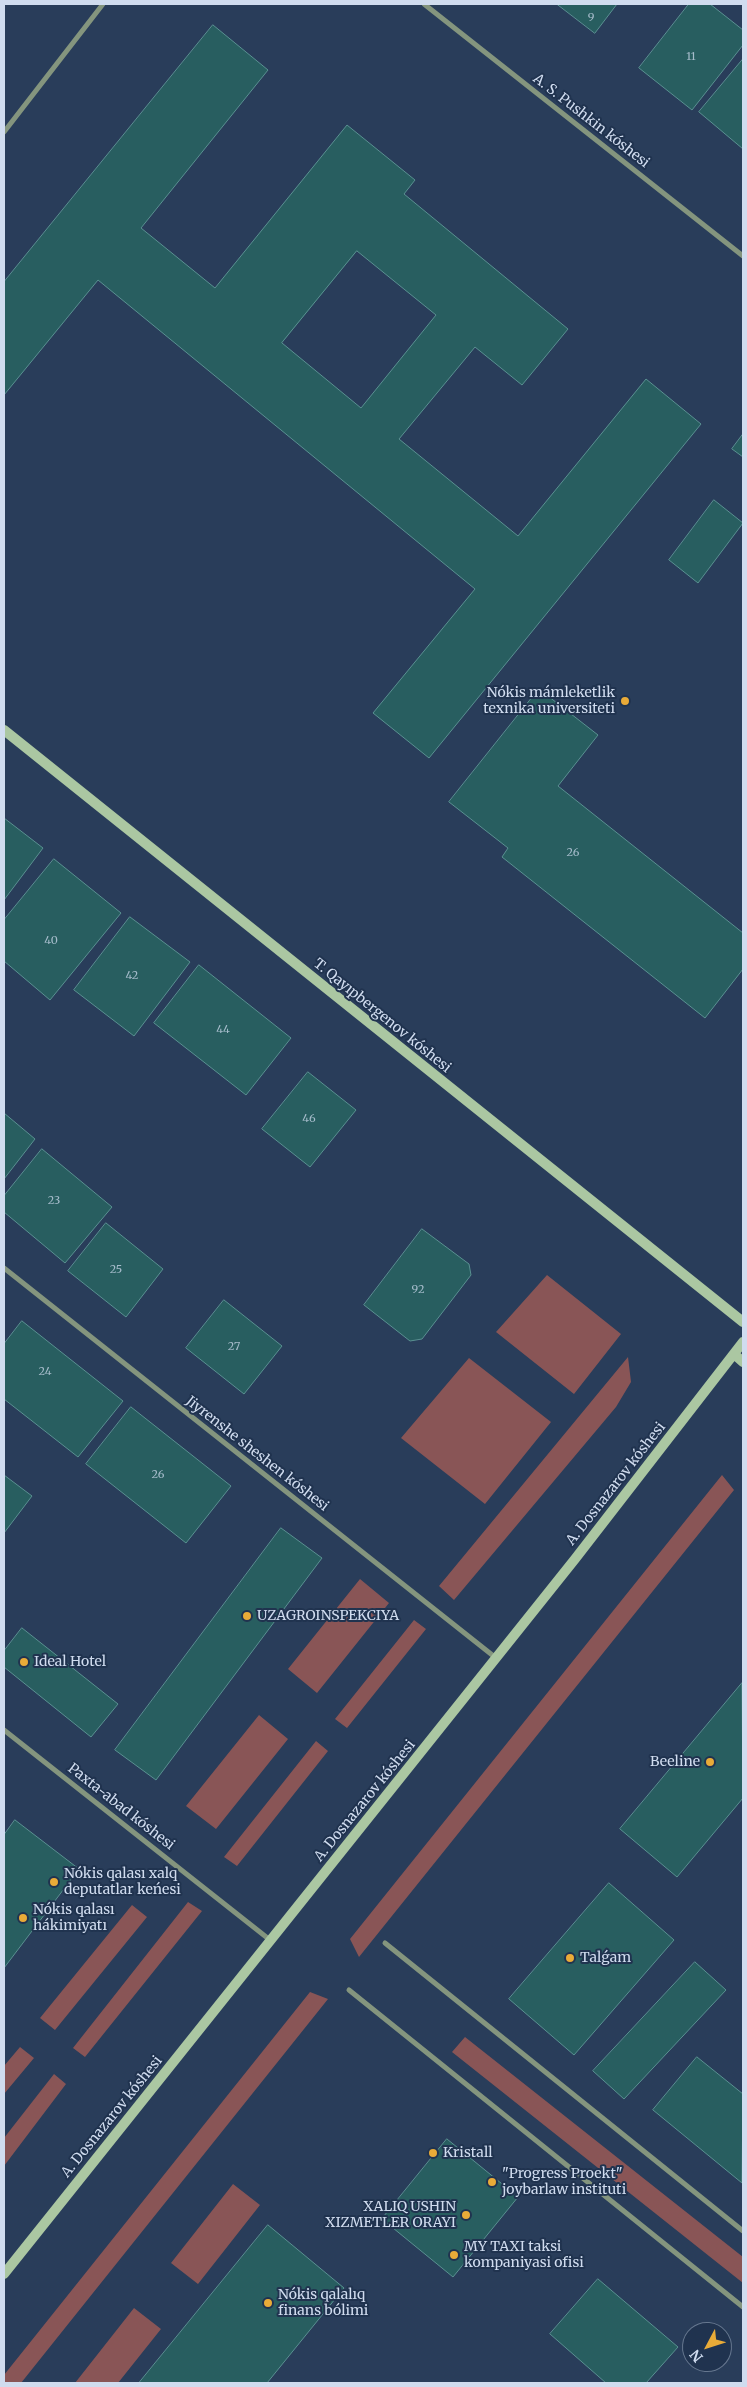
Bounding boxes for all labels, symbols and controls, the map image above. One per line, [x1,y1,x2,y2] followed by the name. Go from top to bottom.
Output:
[588,11,594,25] house number: 9
[686,50,696,64] house number: 11
[530,70,652,172] street label: A. S. Pushkin kóshesi
[483,685,615,718] place label: Nókis mámleketlik texnika universiteti
[619,695,631,707] marker: Nókis mámleketlik texnika universiteti
[567,846,579,860] house number: 26
[44,934,58,948] house number: 40
[310,955,454,1077] street label: T. Qayıpbergenov kóshesi
[126,969,138,983] house number: 42
[216,1023,230,1037] house number: 44
[302,1112,316,1126] house number: 46
[48,1194,60,1208] house number: 23
[110,1263,122,1277] house number: 25
[412,1283,424,1297] house number: 92
[228,1340,240,1354] house number: 27
[39,1365,51,1379] house number: 24
[182,1393,332,1515] street label: Jiyrenshe sheshen kóshesi
[563,1419,669,1549] street label: A. Dosnazarov kóshesi
[152,1468,164,1482] house number: 26
[257,1608,399,1624] place label: UZAGROINSPEKCIYA
[241,1610,253,1622] marker: UZAGROINSPEKCIYA
[34,1654,106,1670] place label: Ideal Hotel
[18,1656,30,1668] marker: Ideal Hotel
[311,1737,419,1865] street label: A. Dosnazarov kóshesi
[650,1754,700,1770] place label: Beeline
[704,1756,716,1768] marker: Beeline
[64,1760,178,1854] street label: Paxta-abad kóshesi
[64,1866,181,1898] place label: Nókis qalası xalq deputatlar keńesi
[48,1876,60,1888] marker: Nókis qalası xalq deputatlar keńesi
[33,1902,114,1934] place label: Nókis qalası hákimiyatı
[17,1912,29,1924] marker: Nókis qalası hákimiyatı
[580,1950,631,1966] place label: Talǵam
[564,1952,576,1964] marker: Talǵam
[58,2053,166,2181] street label: A. Dosnazarov kóshesi
[443,2145,493,2161] place label: Kristall
[427,2147,439,2159] marker: Kristall
[502,2166,626,2198] place label: "Progress Proekt" joybarlaw instituti
[486,2176,498,2188] marker: "Progress Proekt" joybarlaw instituti
[325,2199,456,2232] place label: XALIQ USHIN XIZMETLER ORAYI
[460,2209,472,2221] marker: XALIQ USHIN XIZMETLER ORAYI
[464,2239,584,2272] place label: MY TAXI taksi kompaniyasi ofisi
[448,2249,460,2261] marker: MY TAXI taksi kompaniyasi ofisi
[278,2287,368,2320] place label: Nókis qalalıq finans bólimi
[262,2297,274,2309] marker: Nókis qalalıq finans bólimi
[682,2322,732,2372] north arrow
[686,2346,707,2366] text: N

